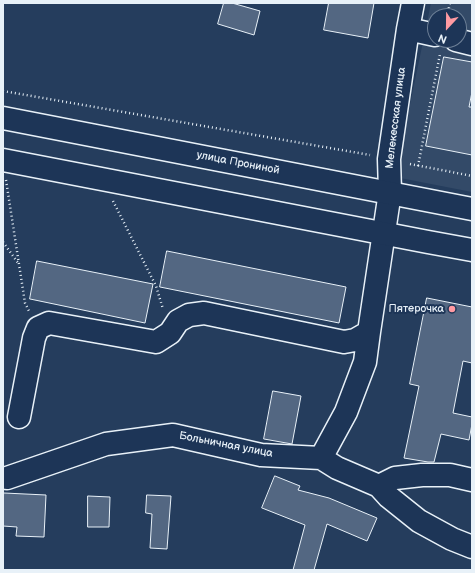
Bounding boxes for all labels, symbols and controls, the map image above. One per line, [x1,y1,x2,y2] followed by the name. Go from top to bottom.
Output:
[427,8,467,48] north arrow
[436,31,449,46] text: N
[383,66,409,170] street label: Мелекесская улица
[195,148,281,178] street label: улица Прониной
[389,302,444,316] place label: Пятерочка
[447,304,457,314] marker: Пятерочка
[178,429,274,461] street label: Больничная улица

